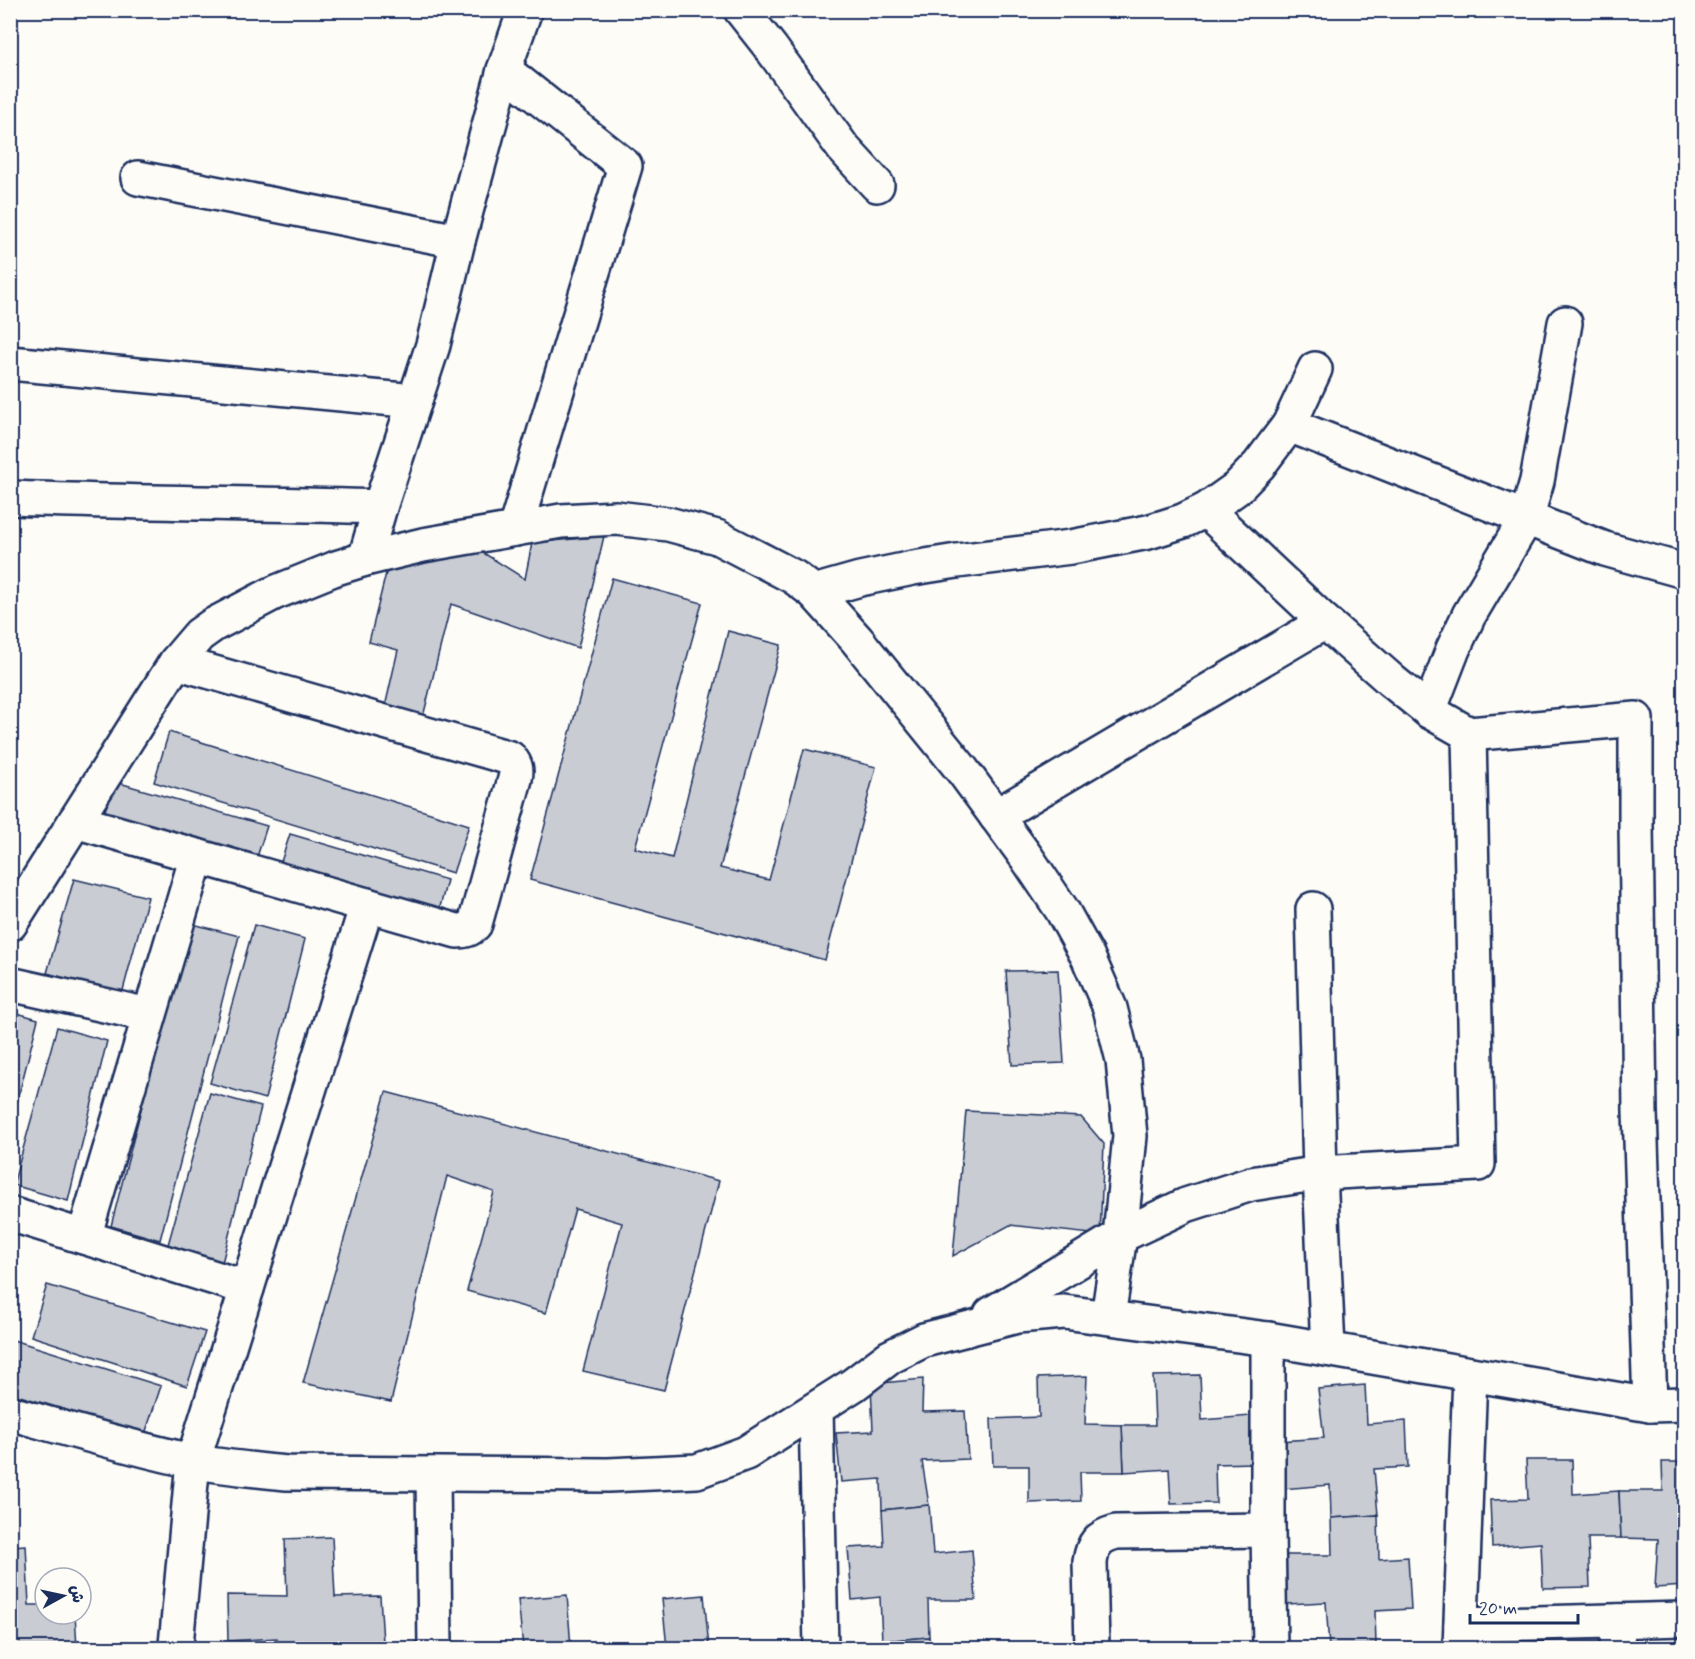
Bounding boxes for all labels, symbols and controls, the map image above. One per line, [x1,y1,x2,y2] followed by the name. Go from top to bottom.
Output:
[33,1566,93,1626] north arrow
[65,1584,88,1604] text: ش
[1470,1587,1578,1625] scale bar
[1479,1597,1517,1621] text: 20 m

